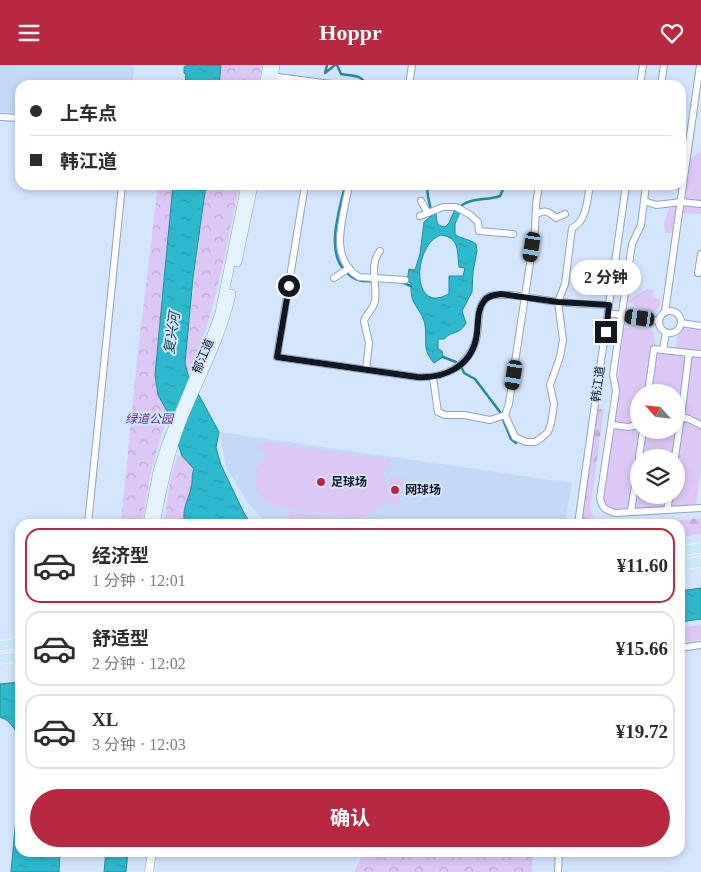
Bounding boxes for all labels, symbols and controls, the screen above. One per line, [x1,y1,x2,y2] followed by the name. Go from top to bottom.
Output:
[15,19,43,47] icon: menu
[658,19,686,47] icon: heart
[319,20,382,45] text: Hoppr
[60,103,117,124] text: 上车点
[60,151,117,172] text: 韩江道
[522,231,541,263] car
[571,259,641,295] callout: 2 分钟
[584,269,628,286] text: 2 分钟
[278,275,300,297] route start
[162,308,183,355] water label: 复兴河
[624,308,655,328] car
[595,321,617,343] route end
[190,337,216,375] street label: 郁江道
[504,359,523,391] car
[589,365,607,403] street label: 韩江道
[630,384,685,439] north arrow
[630,384,685,504] map controls
[125,412,175,426] park label: 绿道公园
[630,449,685,504] button: layers
[331,475,367,489] place label: 足球场
[315,476,327,488] marker: 足球场
[405,483,441,497] place label: 网球场
[389,484,401,496] marker: 网球场
[32,543,77,588] icon: car
[92,545,149,566] text: 经济型
[617,555,668,576] text: ¥11.60
[92,572,186,589] text: 1 分钟 · 12:01
[32,626,77,671] icon: car
[92,628,149,649] text: 舒适型
[616,638,668,659] text: ¥15.66
[92,655,186,672] text: 2 分钟 · 12:02
[32,709,77,754] icon: car
[92,709,118,730] text: XL
[616,721,668,742] text: ¥19.72
[92,736,186,753] text: 3 分钟 · 12:03
[30,789,670,847] button: 确认

